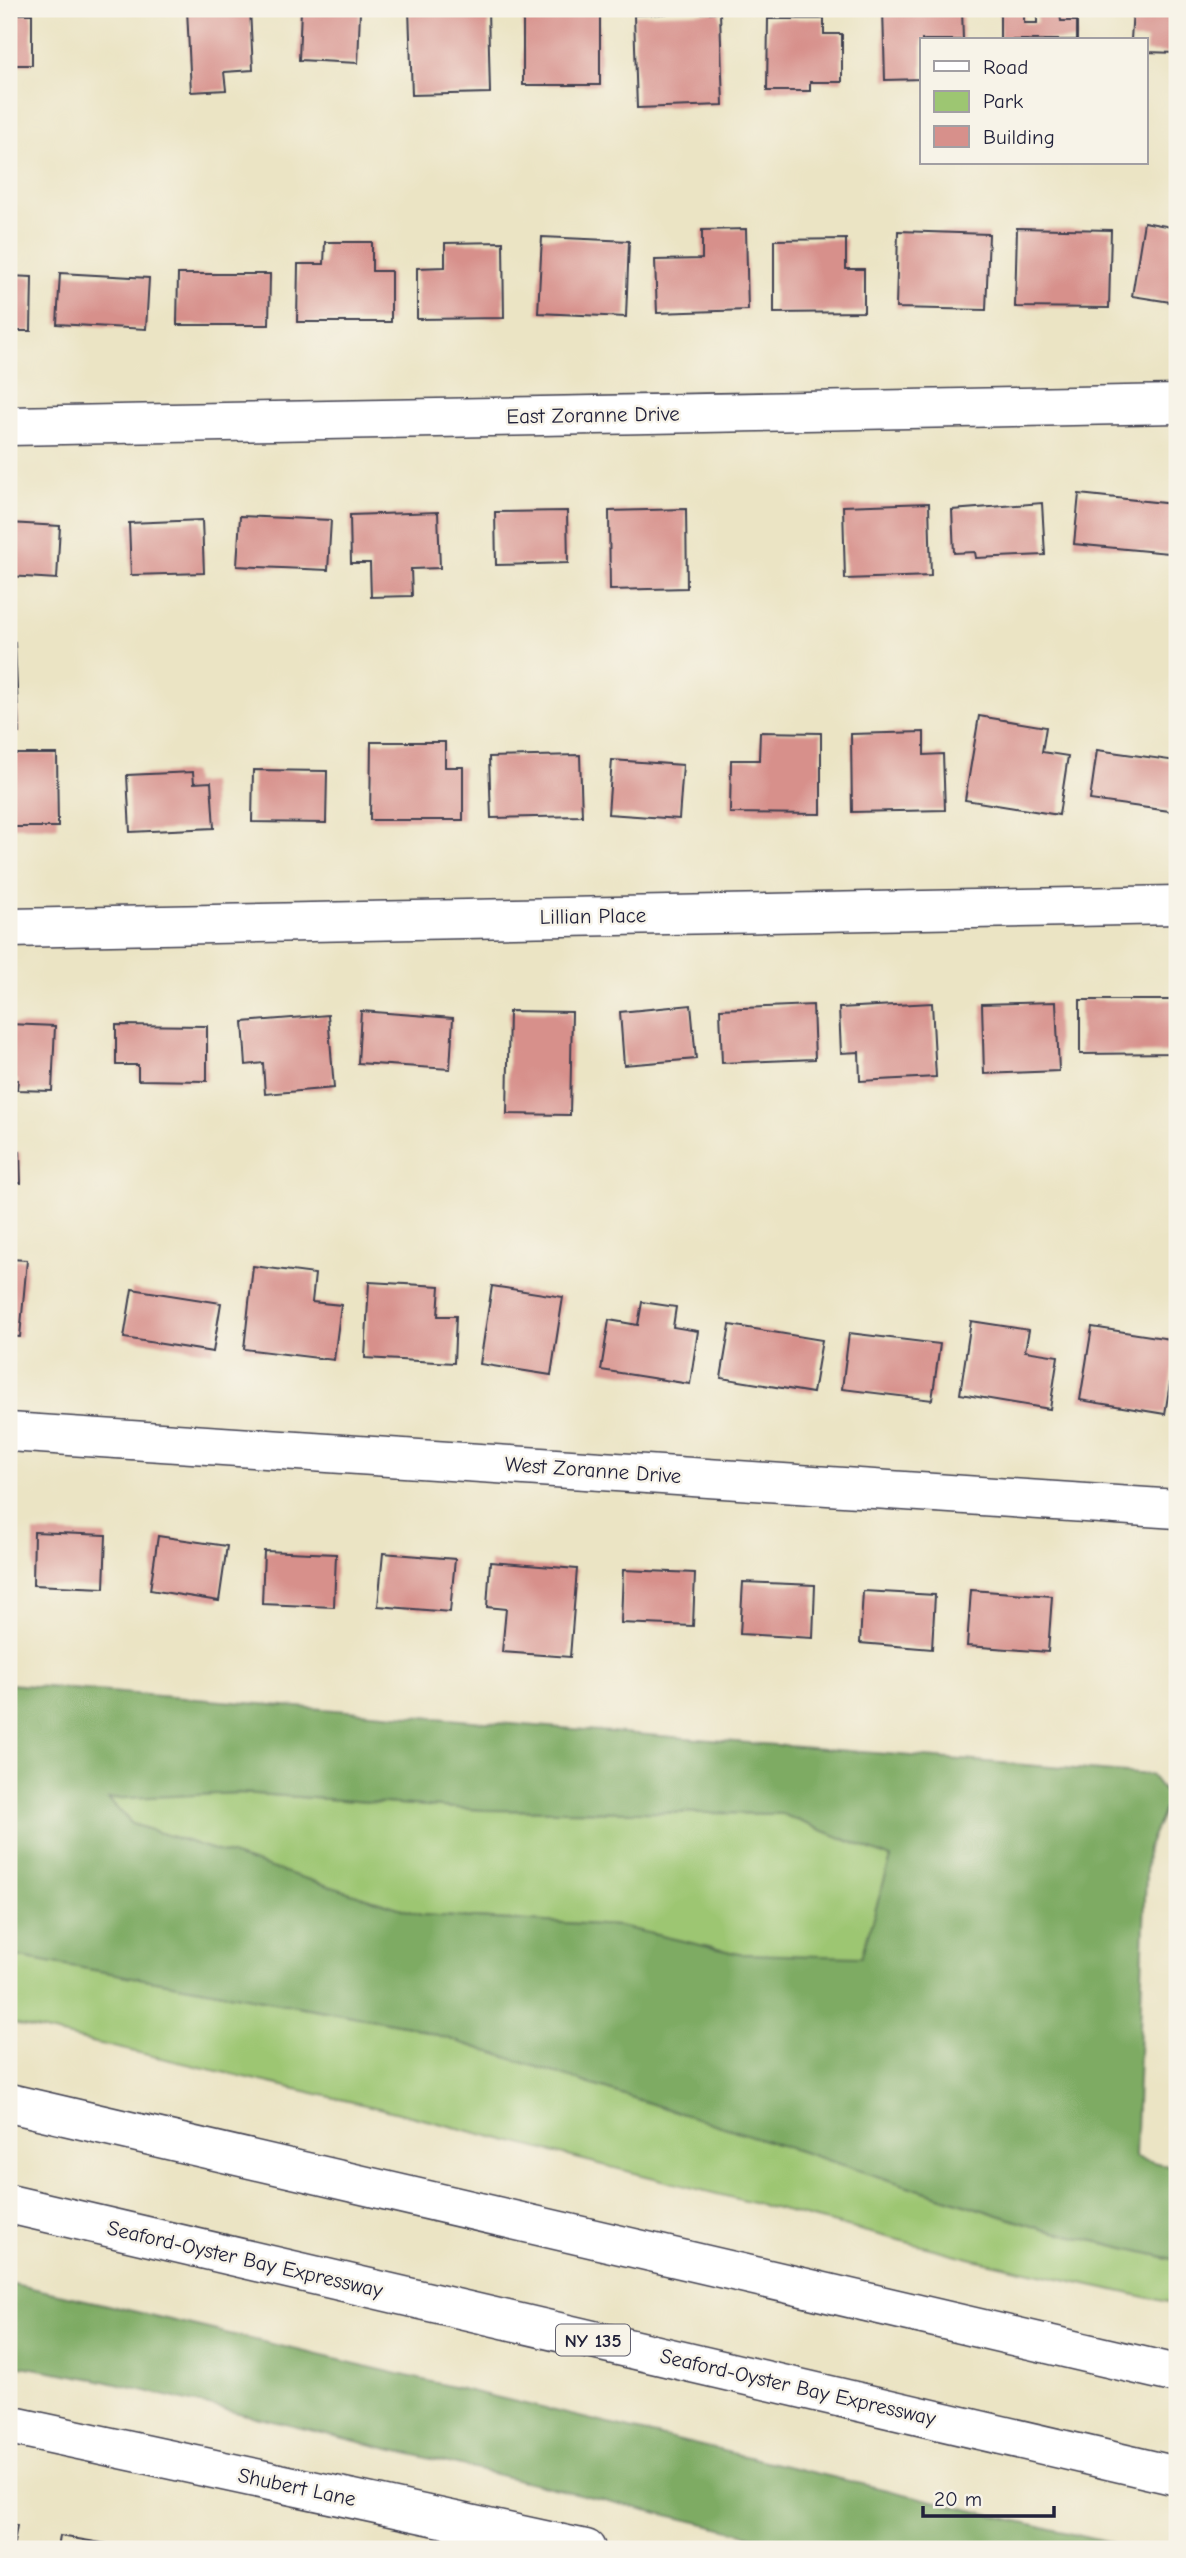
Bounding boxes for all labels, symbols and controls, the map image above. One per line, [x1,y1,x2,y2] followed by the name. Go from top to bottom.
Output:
[920,38,1148,164] legend
[983,55,1028,79] text: Road
[983,89,1023,113] text: Park
[983,125,1055,149] text: Building
[506,401,680,429] street label: East Zoranne Drive
[540,903,646,929] street label: Lillian Place
[504,1452,682,1488] street label: West Zoranne Drive
[105,2216,386,2303] street label: Seaford-Oyster Bay Expressway
[556,2324,630,2356] road number: NY 135
[658,2344,939,2431] street label: Seaford-Oyster Bay Expressway
[236,2463,358,2511] street label: Shubert Lane
[923,2474,1055,2518] scale bar
[934,2487,982,2511] text: 20 m

